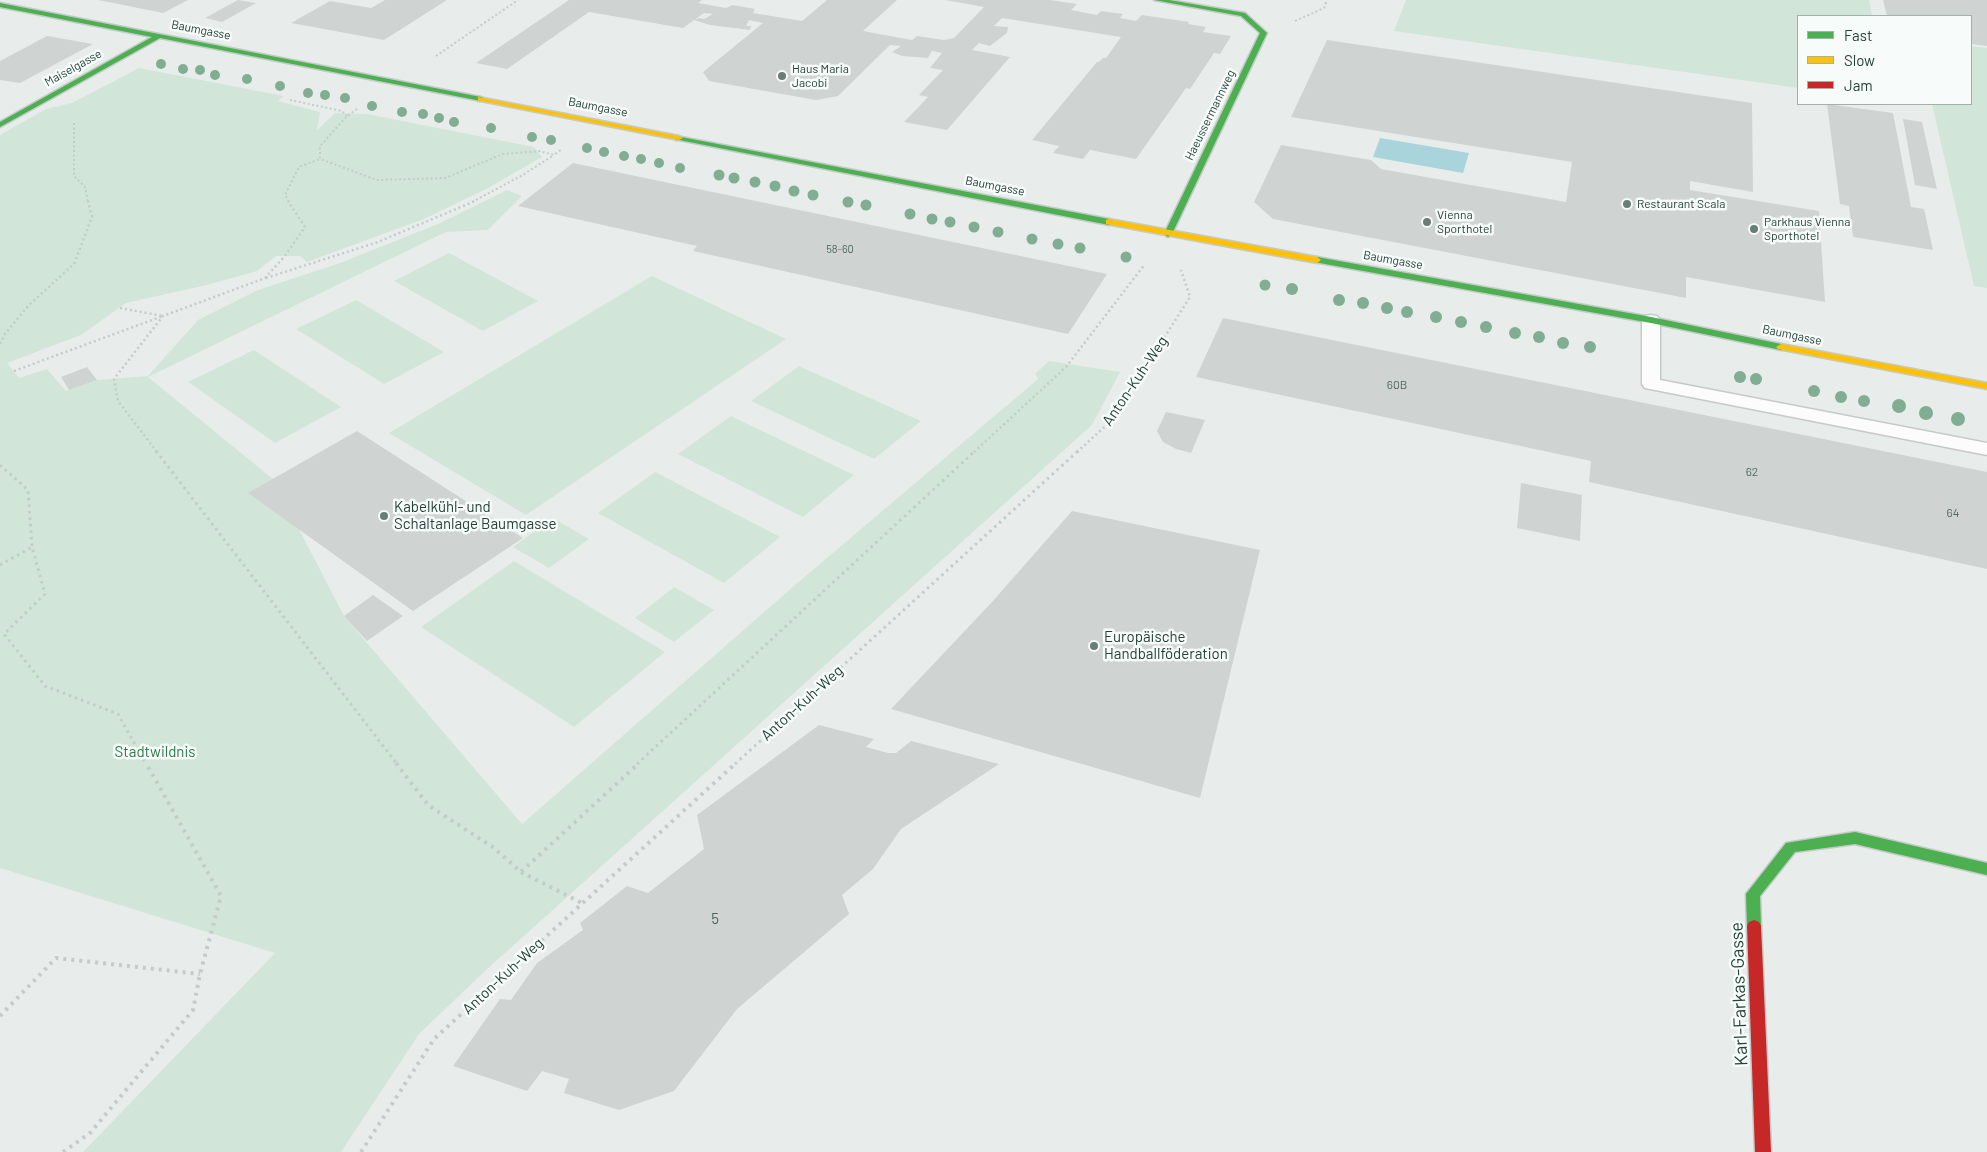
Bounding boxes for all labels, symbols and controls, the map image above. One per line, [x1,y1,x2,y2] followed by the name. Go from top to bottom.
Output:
[1797,15,1972,105] legend
[170,17,232,43] street label: Baumgasse
[1844,26,1872,44] text: Fast
[42,46,104,90] street label: Maiselgasse
[1844,51,1875,69] text: Slow
[792,62,849,90] place label: Haus Maria Jacobi
[1182,67,1238,163] street label: Haeussermannweg
[776,70,788,82] marker: Haus Maria Jacobi
[1844,76,1873,94] text: Jam
[567,94,629,120] street label: Baumgasse
[964,173,1026,199] street label: Baumgasse
[1637,197,1725,211] place label: Restaurant Scala
[1621,198,1633,210] marker: Restaurant Scala
[1437,208,1492,236] place label: Vienna Sporthotel
[1764,215,1850,243] place label: Parkhaus Vienna Sporthotel
[1421,216,1433,228] marker: Vienna Sporthotel
[1748,223,1760,235] marker: Parkhaus Vienna Sporthotel
[826,242,854,256] house number: 58-60
[1362,248,1424,272] street label: Baumgasse
[1761,322,1823,348] street label: Baumgasse
[1098,333,1172,429] street label: Anton-Kuh-Weg
[1387,378,1407,392] house number: 60B
[1746,465,1758,479] house number: 62
[394,498,556,533] place label: Kabelkühl- und Schaltanlage Baumgasse
[1947,506,1959,520] house number: 64
[378,510,390,522] marker: Kabelkühl- und Schaltanlage Baumgasse
[1104,628,1228,663] place label: Europäische Handballföderation
[1088,640,1100,652] marker: Europäische Handballföderation
[757,662,847,744] street label: Anton-Kuh-Weg
[115,743,195,761] park label: Stadtwildnis
[711,910,719,928] house number: 5
[1726,922,1752,1066] street label: Karl-Farkas-Gasse
[459,934,547,1018] street label: Anton-Kuh-Weg

